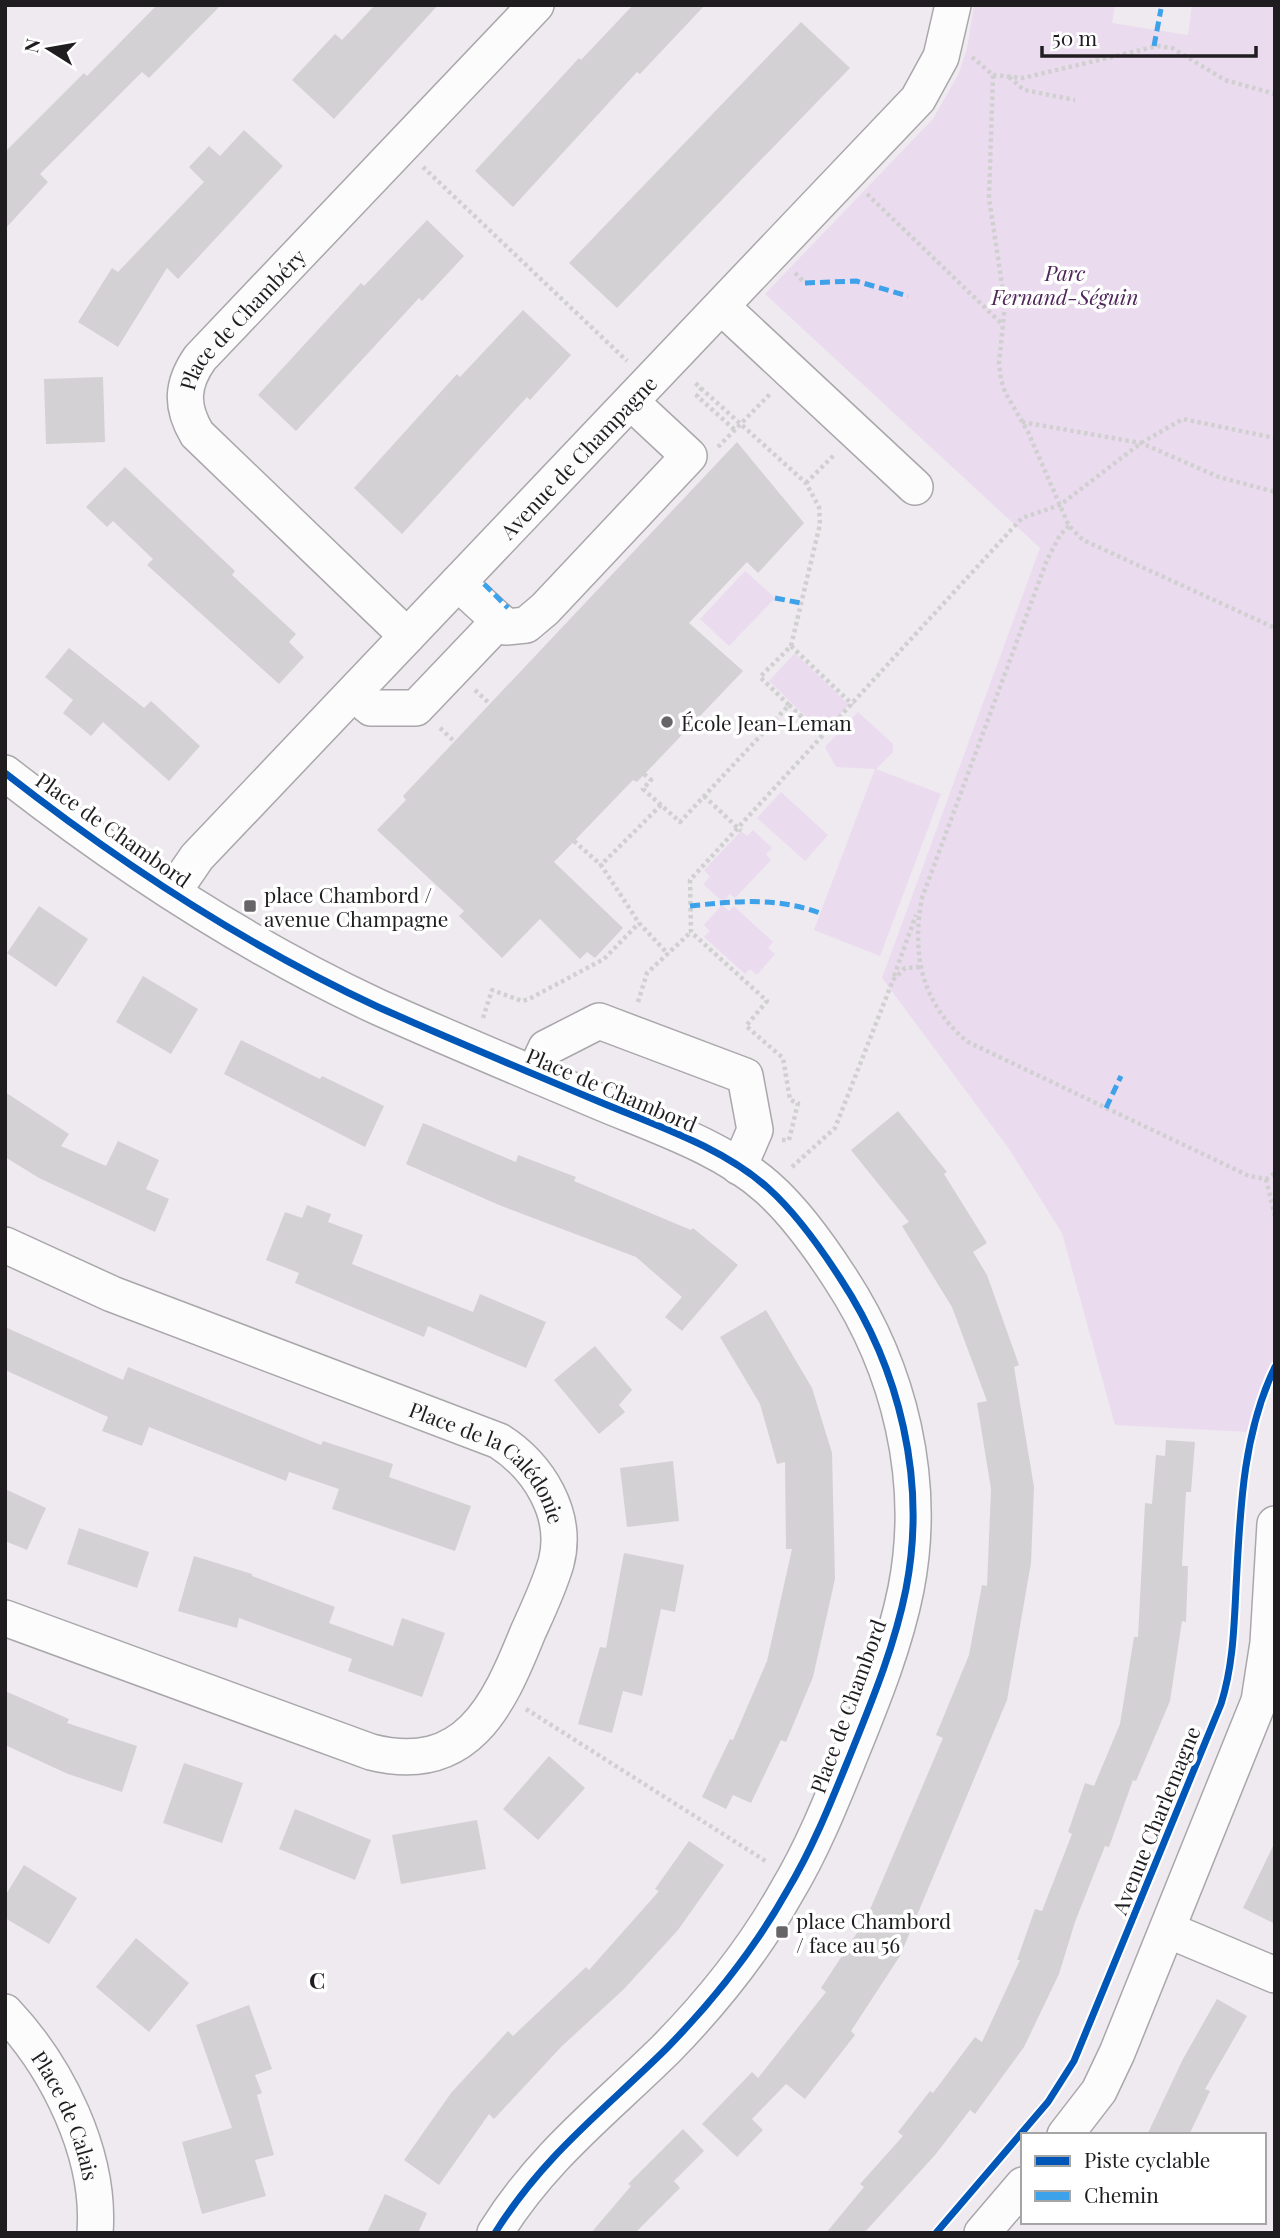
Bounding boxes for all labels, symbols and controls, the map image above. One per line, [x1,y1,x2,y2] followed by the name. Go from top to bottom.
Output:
[14,14,84,84] north arrow
[1042,14,1256,58] scale bar
[1052,23,1098,51] text: 50 m
[17,36,45,55] text: N
[172,242,312,393] street label: Place de Chambéry
[991,258,1138,310] park label: Parc Fernand-Séguin
[493,369,662,545] street label: Avenue de Champagne
[681,708,852,736] place label: École Jean-Leman
[659,714,675,730] marker: École Jean-Leman
[31,765,197,893] street label: Place de Chambord
[264,880,448,932] place label: place Chambord / avenue Champagne
[242,898,258,914] marker: place Chambord / avenue Champagne
[522,1040,702,1138] street label: Place de Chambord
[406,1394,571,1526] street label: Place de la Calédonie
[803,1615,891,1797] street label: Place de Chambord
[1104,1722,1206,1919] street label: Avenue Charlemagne
[796,1906,951,1958] place label: place Chambord / face au 56
[774,1924,790,1940] marker: place Chambord / face au 56
[309,1964,325,1995] district label: C
[26,2045,106,2183] street label: Place de Calais
[1021,2133,1266,2224] legend
[1084,2145,1210,2173] text: Piste cyclable
[1084,2180,1159,2208] text: Chemin

